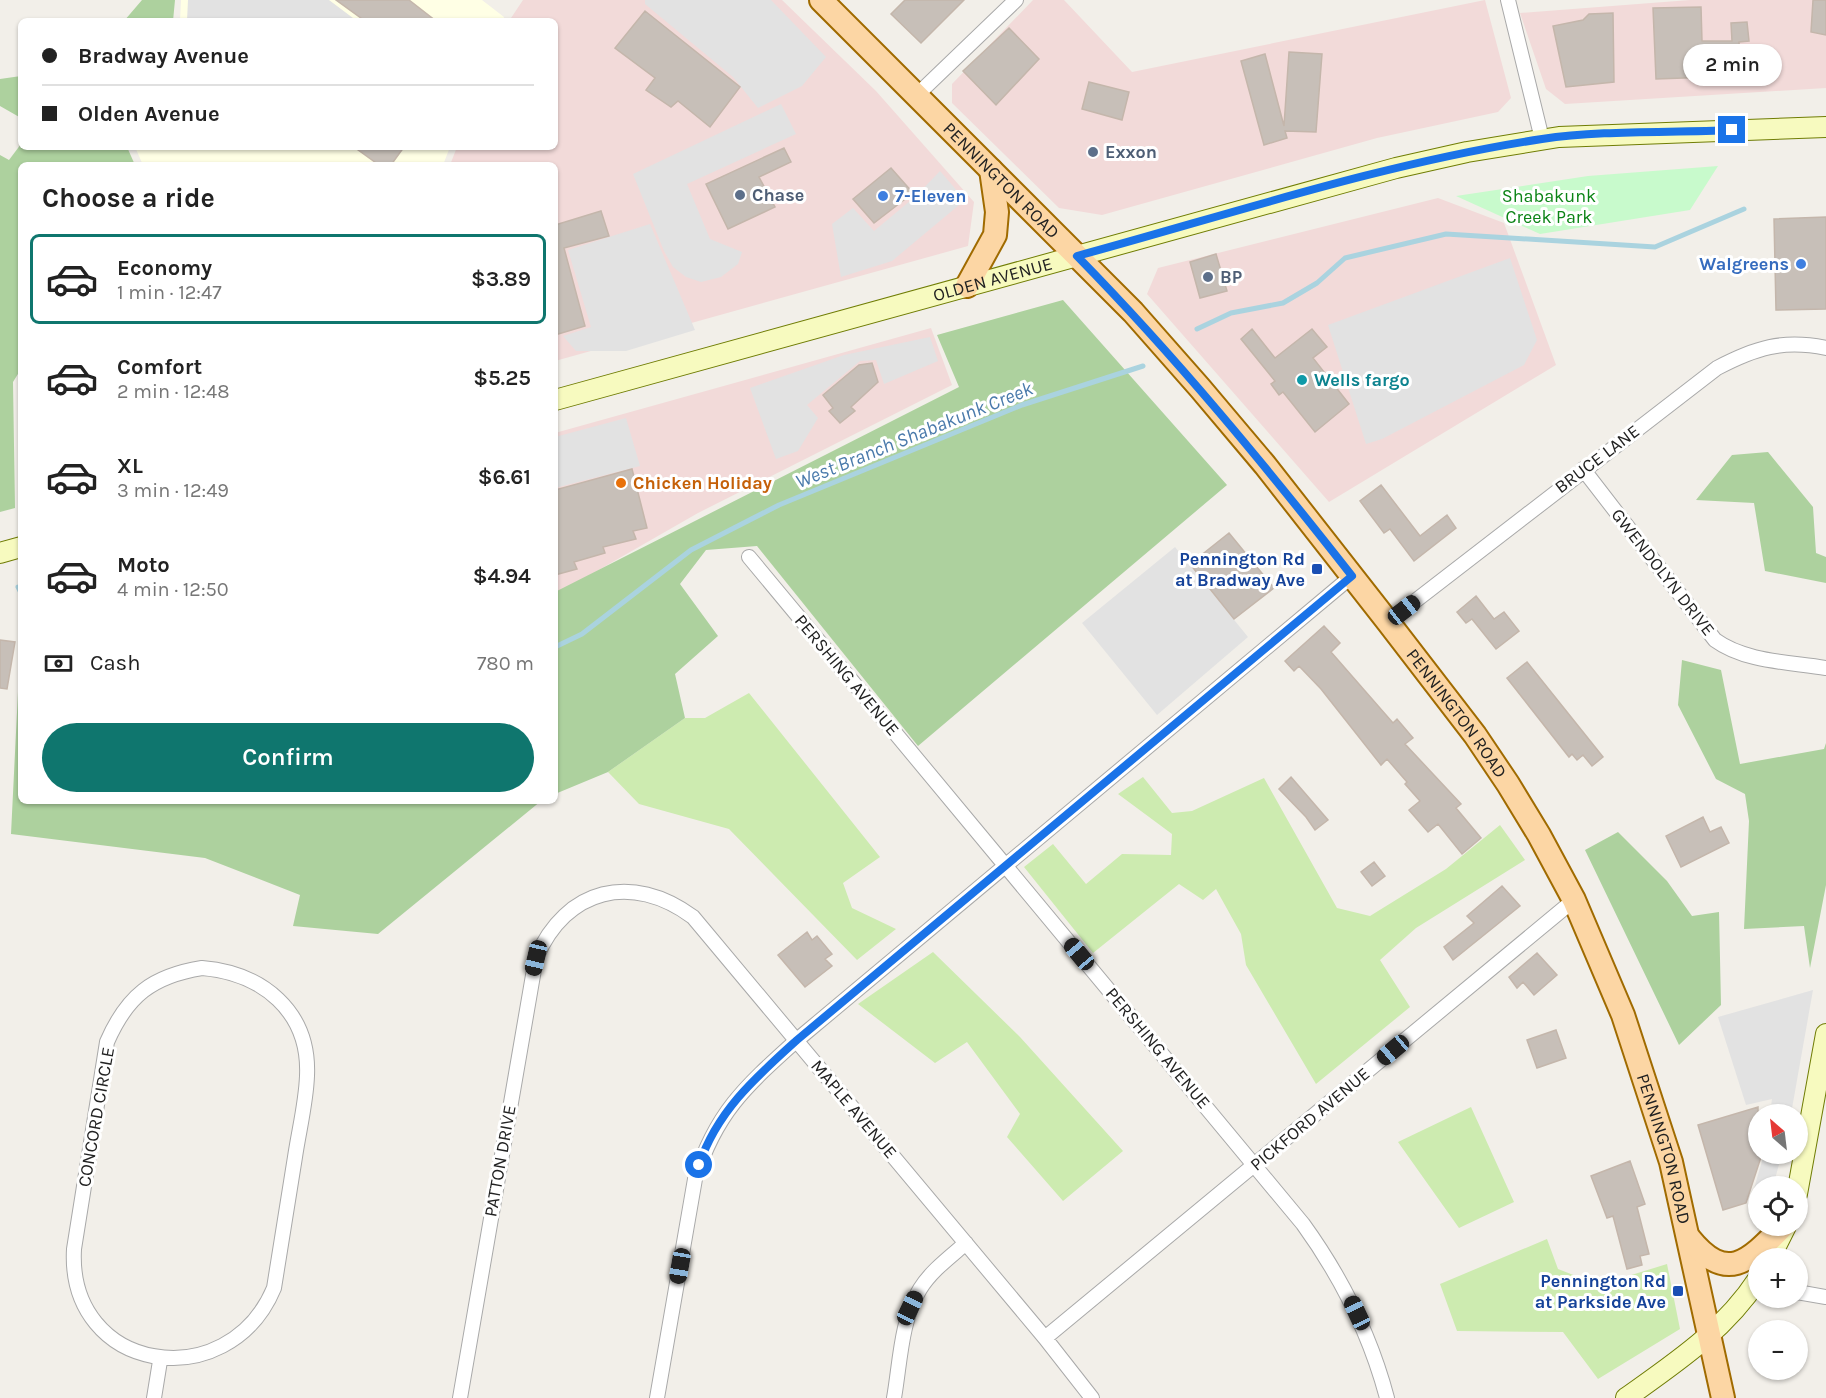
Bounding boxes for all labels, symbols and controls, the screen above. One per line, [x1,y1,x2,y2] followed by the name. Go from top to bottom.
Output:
[78,43,249,69] text: Bradway Avenue
[1682,43,1782,85] callout: 2 min
[1705,53,1760,76] text: 2 min
[78,101,220,127] text: Olden Avenue
[1718,116,1745,143] route end
[938,117,1064,243] street label: PENNINGTON ROAD
[1105,141,1157,163] place label: Exxon
[1086,145,1100,159] marker: Exxon
[42,182,215,214] text: Choose a ride
[752,184,804,206] place label: Chase
[895,185,966,207] place label: 7-Eleven
[1502,185,1596,228] park label: Shabakunk Creek Park
[733,188,747,202] marker: Chase
[876,189,890,203] marker: 7-Eleven
[45,252,99,306] icon: car
[930,252,1055,306] street label: OLDEN AVENUE
[1699,253,1789,275] place label: Walgreens
[117,255,212,281] text: Economy
[1794,257,1808,271] marker: Walgreens
[471,266,531,292] text: $3.89
[1220,266,1242,288] place label: BP
[1201,270,1215,284] marker: BP
[117,281,222,304] text: 1 min · 12:47
[45,351,99,405] icon: car
[117,354,202,380] text: Comfort
[473,365,531,391] text: $5.25
[1314,369,1410,391] place label: Wells fargo
[1295,373,1309,387] marker: Wells fargo
[792,376,1037,493] water label: West Branch Shabakunk Creek
[117,380,229,403] text: 2 min · 12:48
[1550,420,1644,498] street label: BRUCE LANE
[45,450,99,504] icon: car
[117,453,143,479] text: XL
[478,464,531,490] text: $6.61
[633,472,772,494] place label: Chicken Holiday
[614,476,628,490] marker: Chicken Holiday
[117,479,229,502] text: 3 min · 12:49
[1606,504,1720,640] street label: GWENDOLYN DRIVE
[1175,548,1305,591] place label: Pennington Rd at Bradway Ave
[45,549,99,603] icon: car
[117,552,170,578] text: Moto
[1310,562,1324,576] marker: Pennington Rd at Bradway Ave
[473,563,531,589] text: $4.94
[117,578,229,601] text: 4 min · 12:50
[1384,592,1424,628] car
[790,610,904,740] street label: PERSHING AVENUE
[1401,644,1512,782] street label: PENNINGTON ROAD
[42,647,75,680] icon: cash
[90,650,140,676] text: Cash
[477,652,534,675] text: 780 m
[42,723,534,792] button: Confirm
[1061,934,1097,974] car
[523,938,549,978] car
[1101,983,1215,1113] street label: PERSHING AVENUE
[1373,1032,1413,1068] car
[73,1045,119,1189] street label: CONCORD CIRCLE
[806,1055,902,1163] street label: MAPLE AVENUE
[1246,1063,1374,1175] street label: PICKFORD AVENUE
[1632,1071,1695,1226] street label: PENNINGTON ROAD
[479,1103,521,1219] street label: PATTON DRIVE
[1748,1104,1808,1164] north arrow
[1748,1104,1808,1380] map controls
[685,1151,712,1178] route start
[1748,1176,1808,1236] button: locate
[668,1247,692,1285] car
[1748,1248,1808,1308] button: +
[1535,1270,1666,1313] place label: Pennington Rd at Parkside Ave
[1671,1284,1685,1298] marker: Pennington Rd at Parkside Ave
[894,1288,926,1328] car
[1341,1293,1373,1333] car
[1748,1320,1808,1380] button: −

